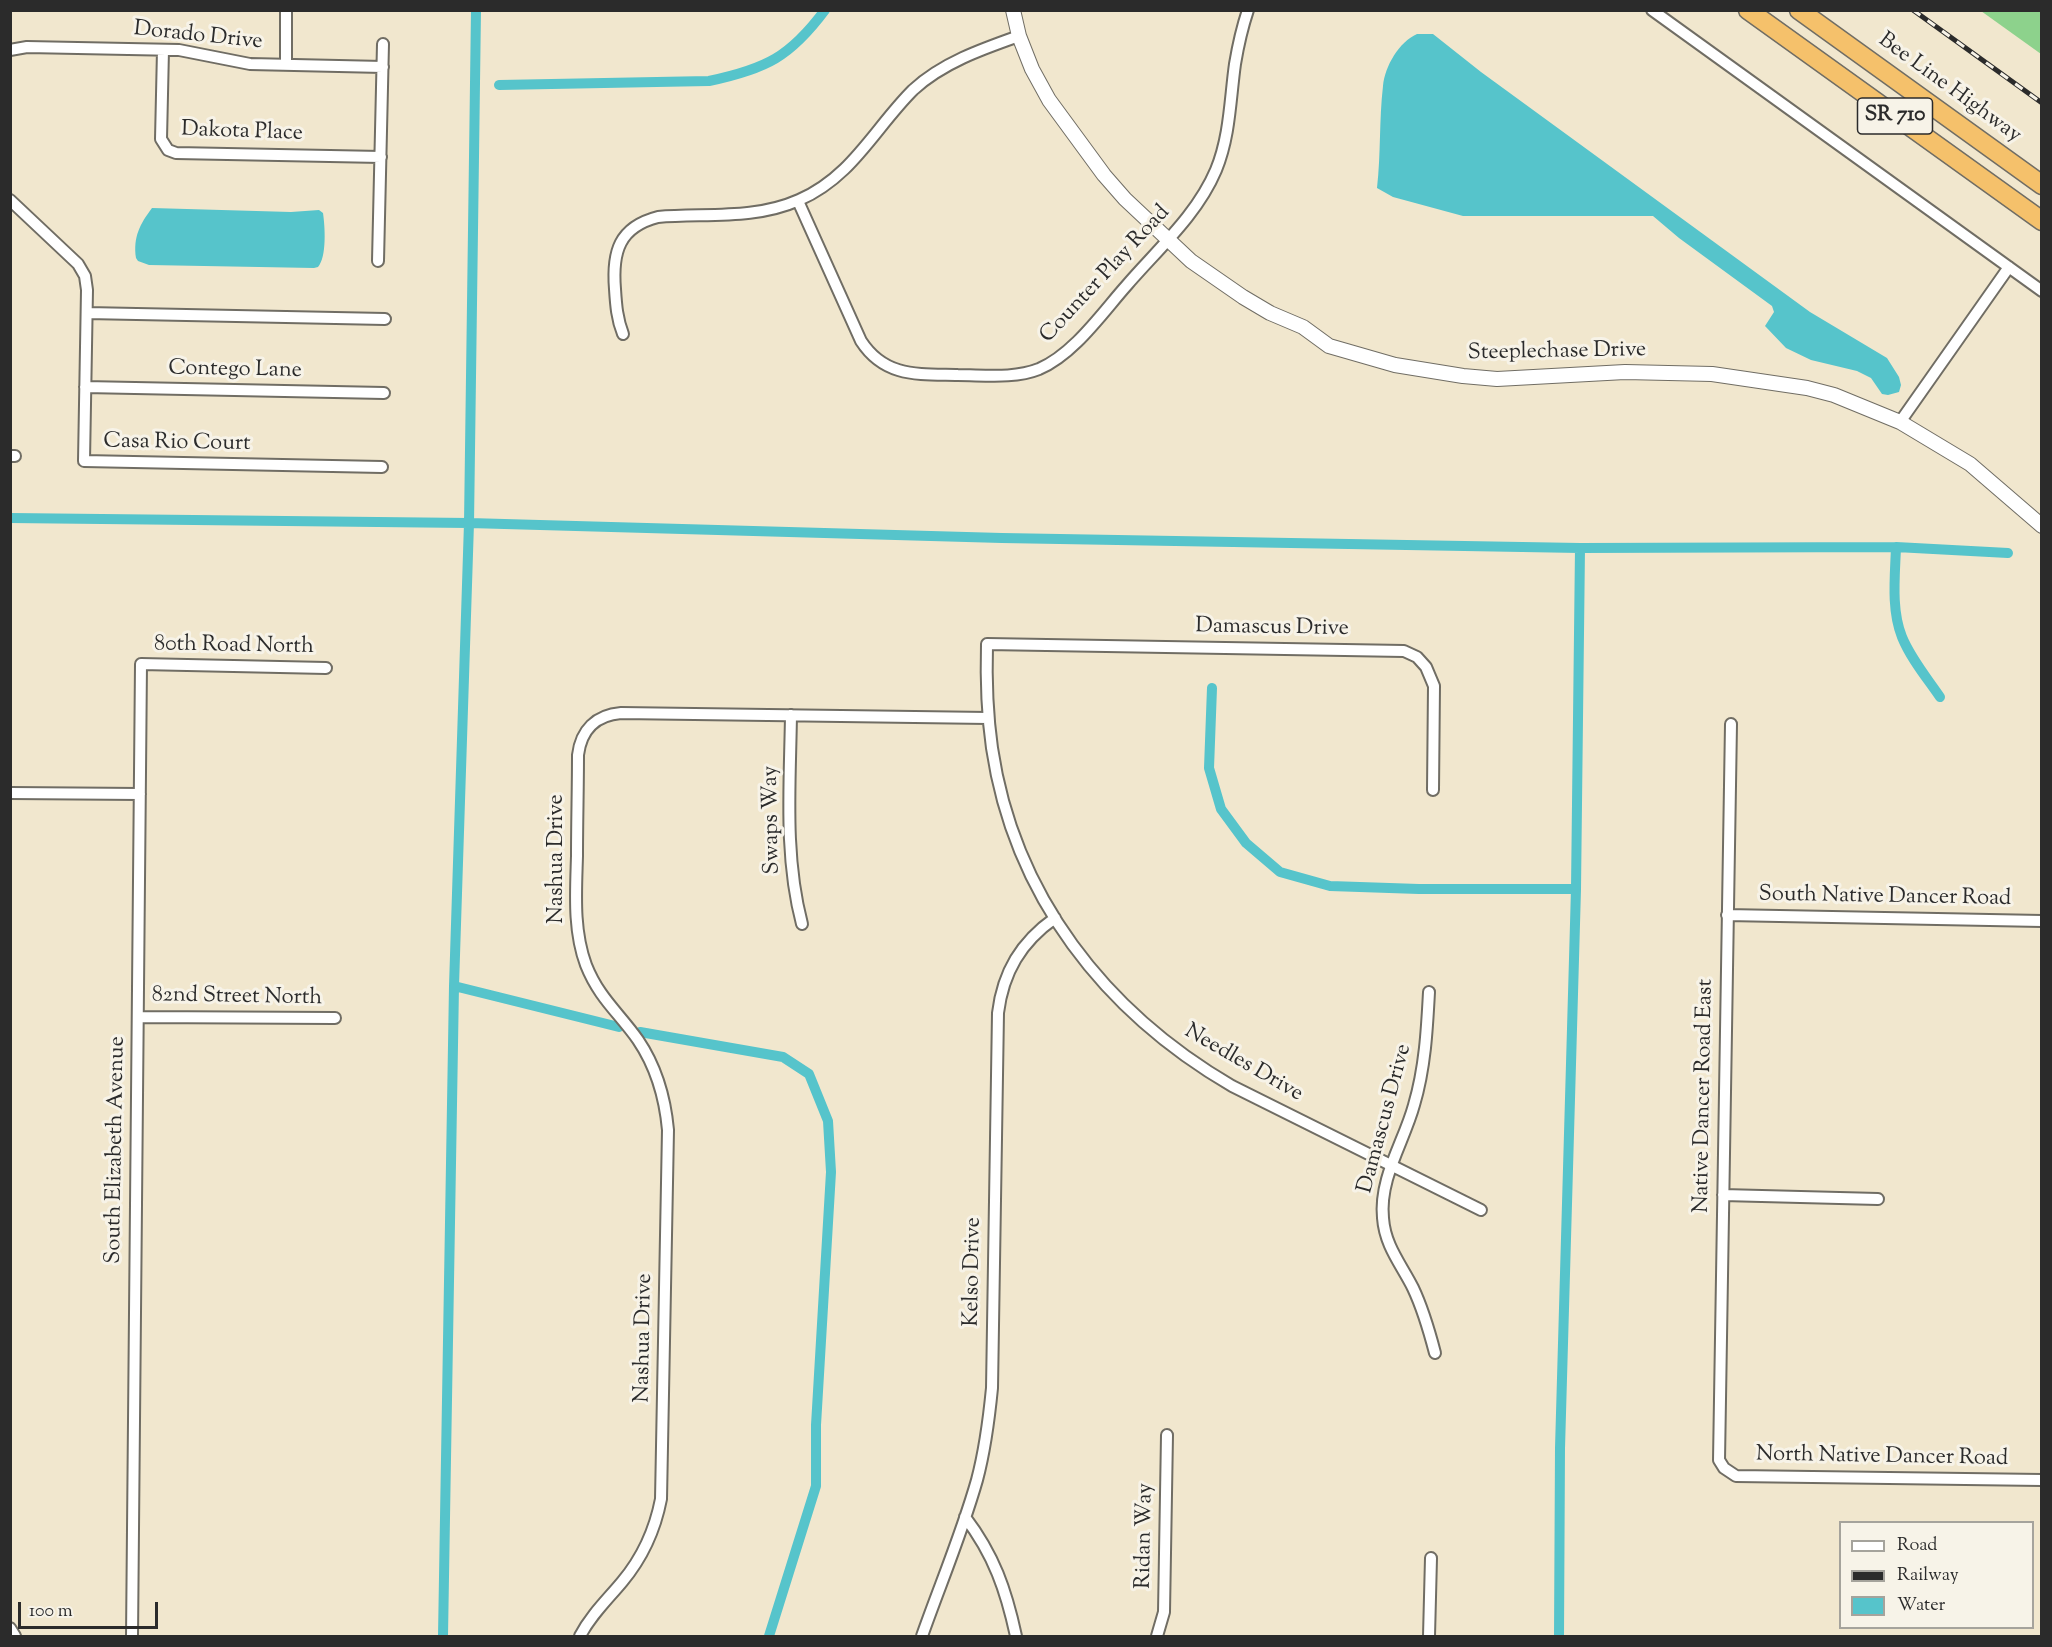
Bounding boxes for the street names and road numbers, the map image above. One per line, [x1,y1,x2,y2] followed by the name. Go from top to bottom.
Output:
[132,17,264,57] street label: Dorado Drive
[1872,28,2026,150] street label: Bee Line Highway
[1858,98,1932,134] road number: SR 710
[181,118,303,148] street label: Dakota Place
[1035,201,1177,349] street label: Counter Play Road
[1467,338,1647,368] street label: Steeplechase Drive
[168,357,302,385] street label: Contego Lane
[103,430,251,458] street label: Casa Rio Court
[1195,614,1349,644] street label: Damascus Drive
[154,632,314,662] street label: 80th Road North
[759,765,787,875] street label: Swaps Way
[545,794,571,924] street label: Nashua Drive
[1758,883,2012,913] street label: South Native Dancer Road
[1690,979,1720,1213] street label: Native Dancer Road East
[152,983,322,1013] street label: 82nd Street North
[1179,1019,1307,1109] street label: Needles Drive
[102,1036,132,1264] street label: South Elizabeth Avenue
[1353,1041,1419,1197] street label: Damascus Drive
[960,1217,988,1327] street label: Kelso Drive
[631,1273,659,1403] street label: Nashua Drive
[1756,1443,2008,1473] street label: North Native Dancer Road
[1132,1483,1160,1589] street label: Ridan Way

